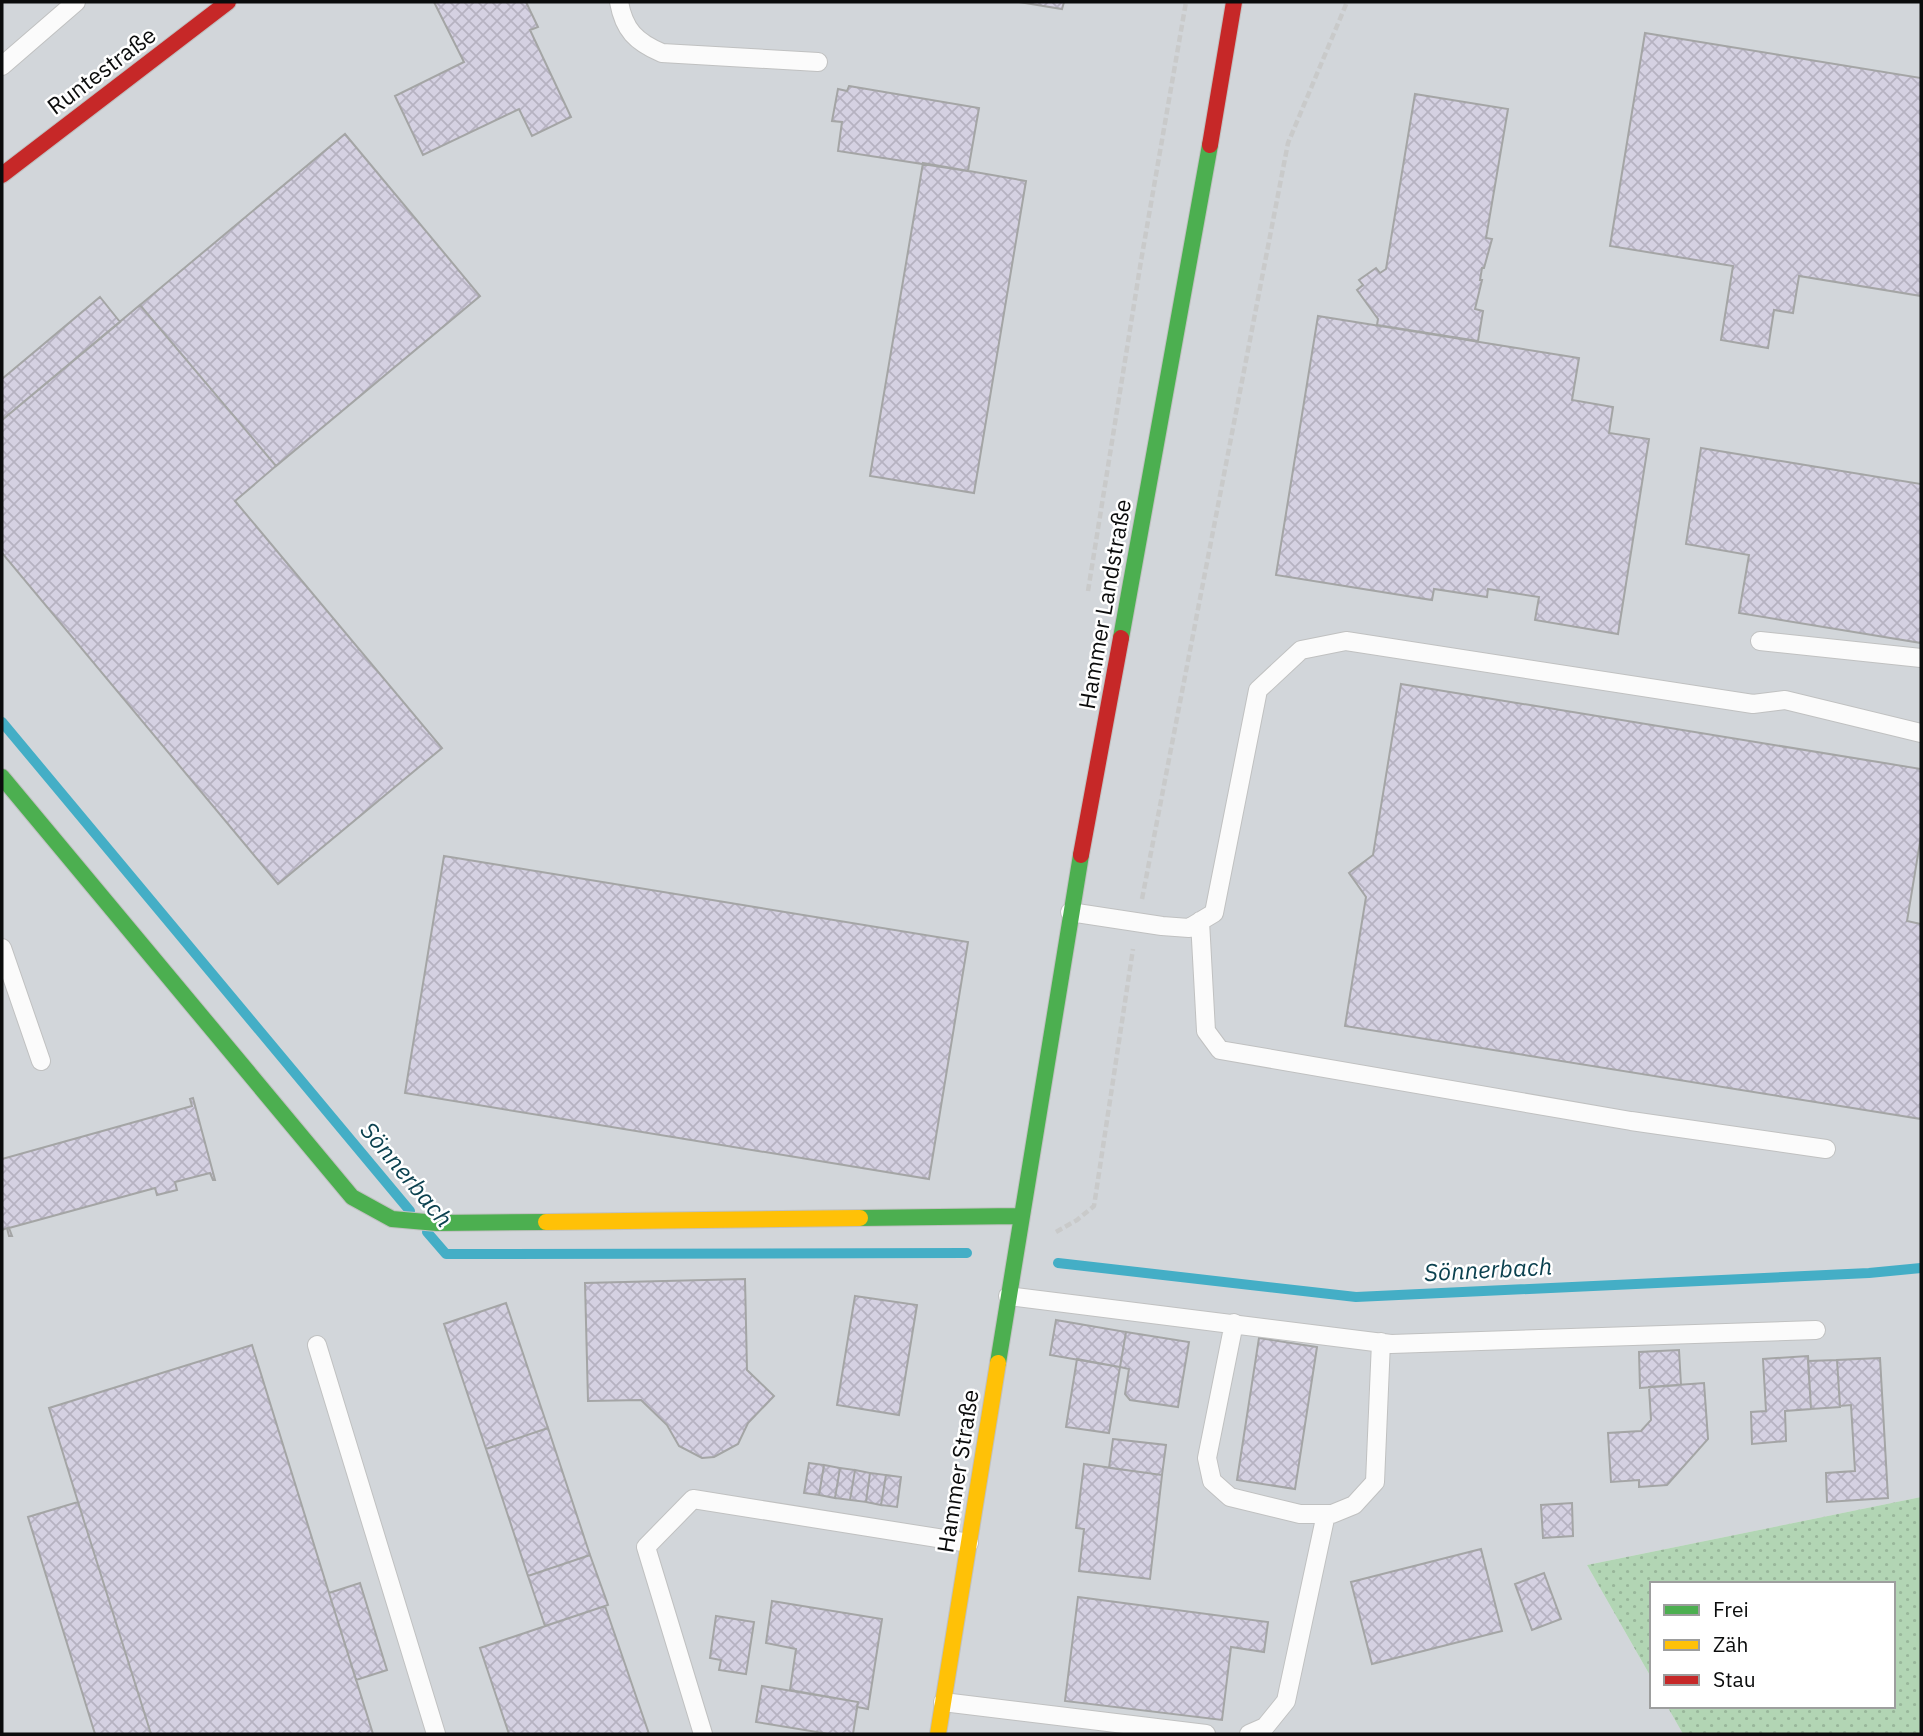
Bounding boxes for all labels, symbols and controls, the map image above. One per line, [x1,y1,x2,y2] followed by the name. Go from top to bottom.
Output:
[41,19,161,121] street label: Runtestraße
[1071,497,1137,711] street label: Hammer Landstraße
[354,1115,460,1233] water label: Sönnerbach
[1423,1250,1553,1288] water label: Sönnerbach
[929,1387,985,1555] street label: Hammer Straße
[1650,1582,1895,1708] legend
[1713,1595,1749,1623] text: Frei
[1713,1630,1748,1658] text: Zäh
[1713,1665,1756,1693] text: Stau

